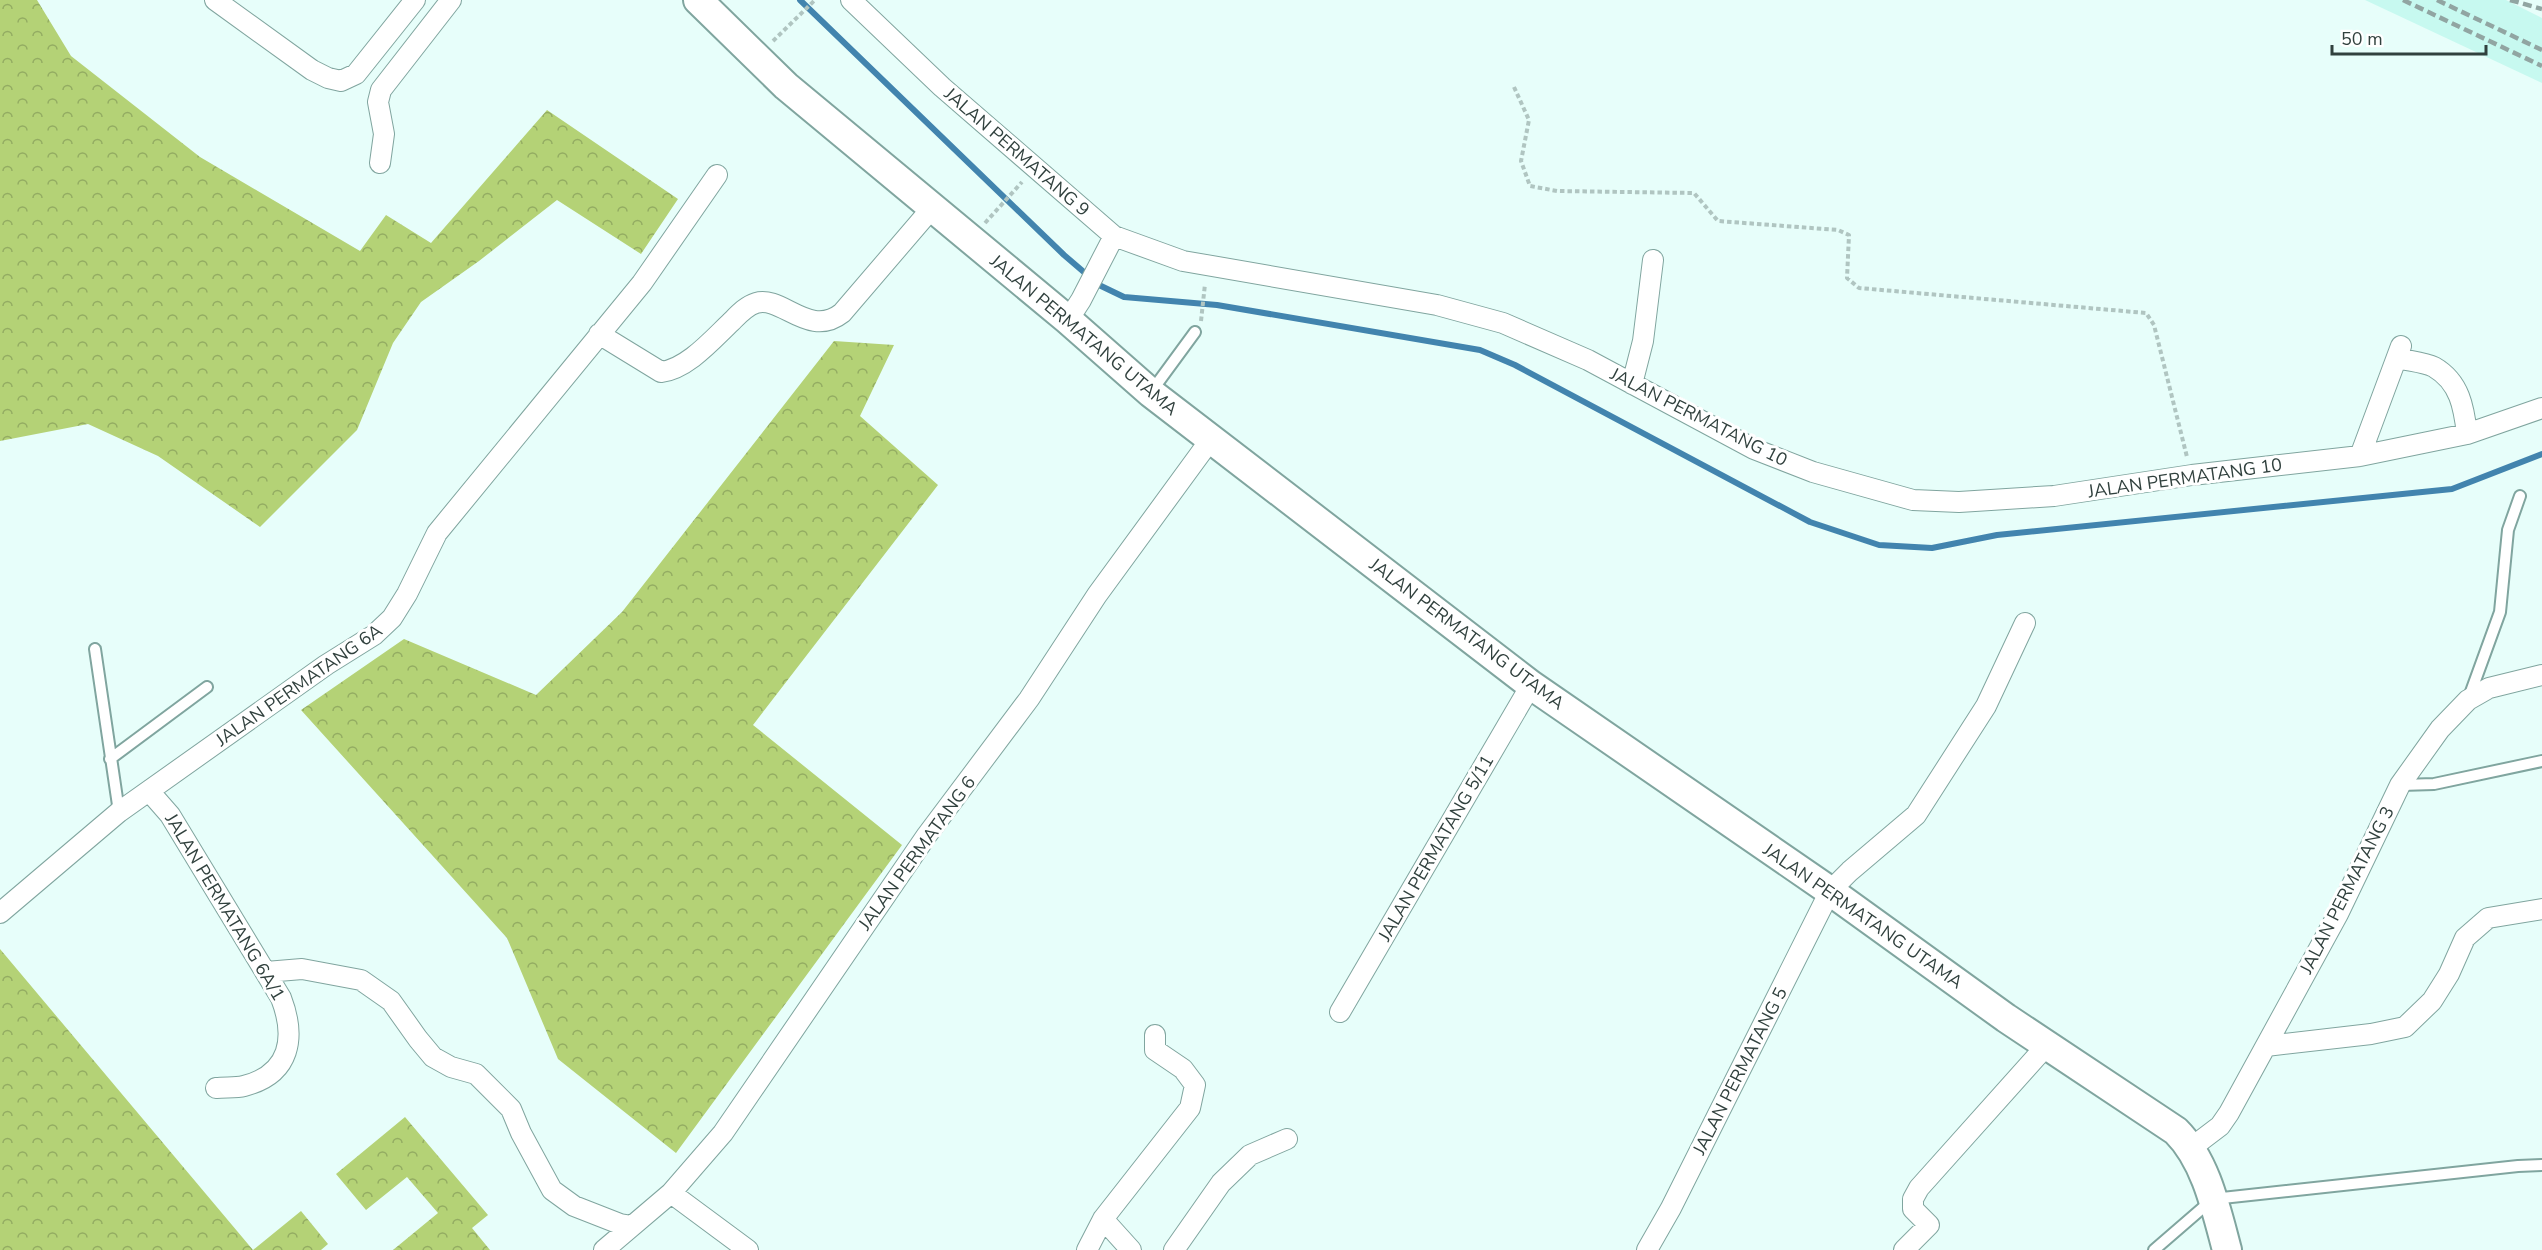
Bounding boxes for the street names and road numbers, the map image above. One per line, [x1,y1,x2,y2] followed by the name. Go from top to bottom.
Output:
[939,82,1095,222] street label: JALAN PERMATANG 9
[984,249,1183,421] street label: JALAN PERMATANG UTAMA
[1605,361,1792,472] street label: JALAN PERMATANG 10
[2085,452,2284,504] street label: JALAN PERMATANG 10
[1364,552,1569,715] street label: JALAN PERMATANG UTAMA
[210,618,387,752] street label: JALAN PERMATANG 6A
[1372,750,1499,946] street label: JALAN PERMATANG 5/11
[852,771,981,936] street label: JALAN PERMATANG 6
[2294,802,2400,979] street label: JALAN PERMATANG 3
[159,808,291,1005] street label: JALAN PERMATANG 6A/1
[1758,837,1967,994] street label: JALAN PERMATANG UTAMA
[1687,983,1793,1160] street label: JALAN PERMATANG 5

